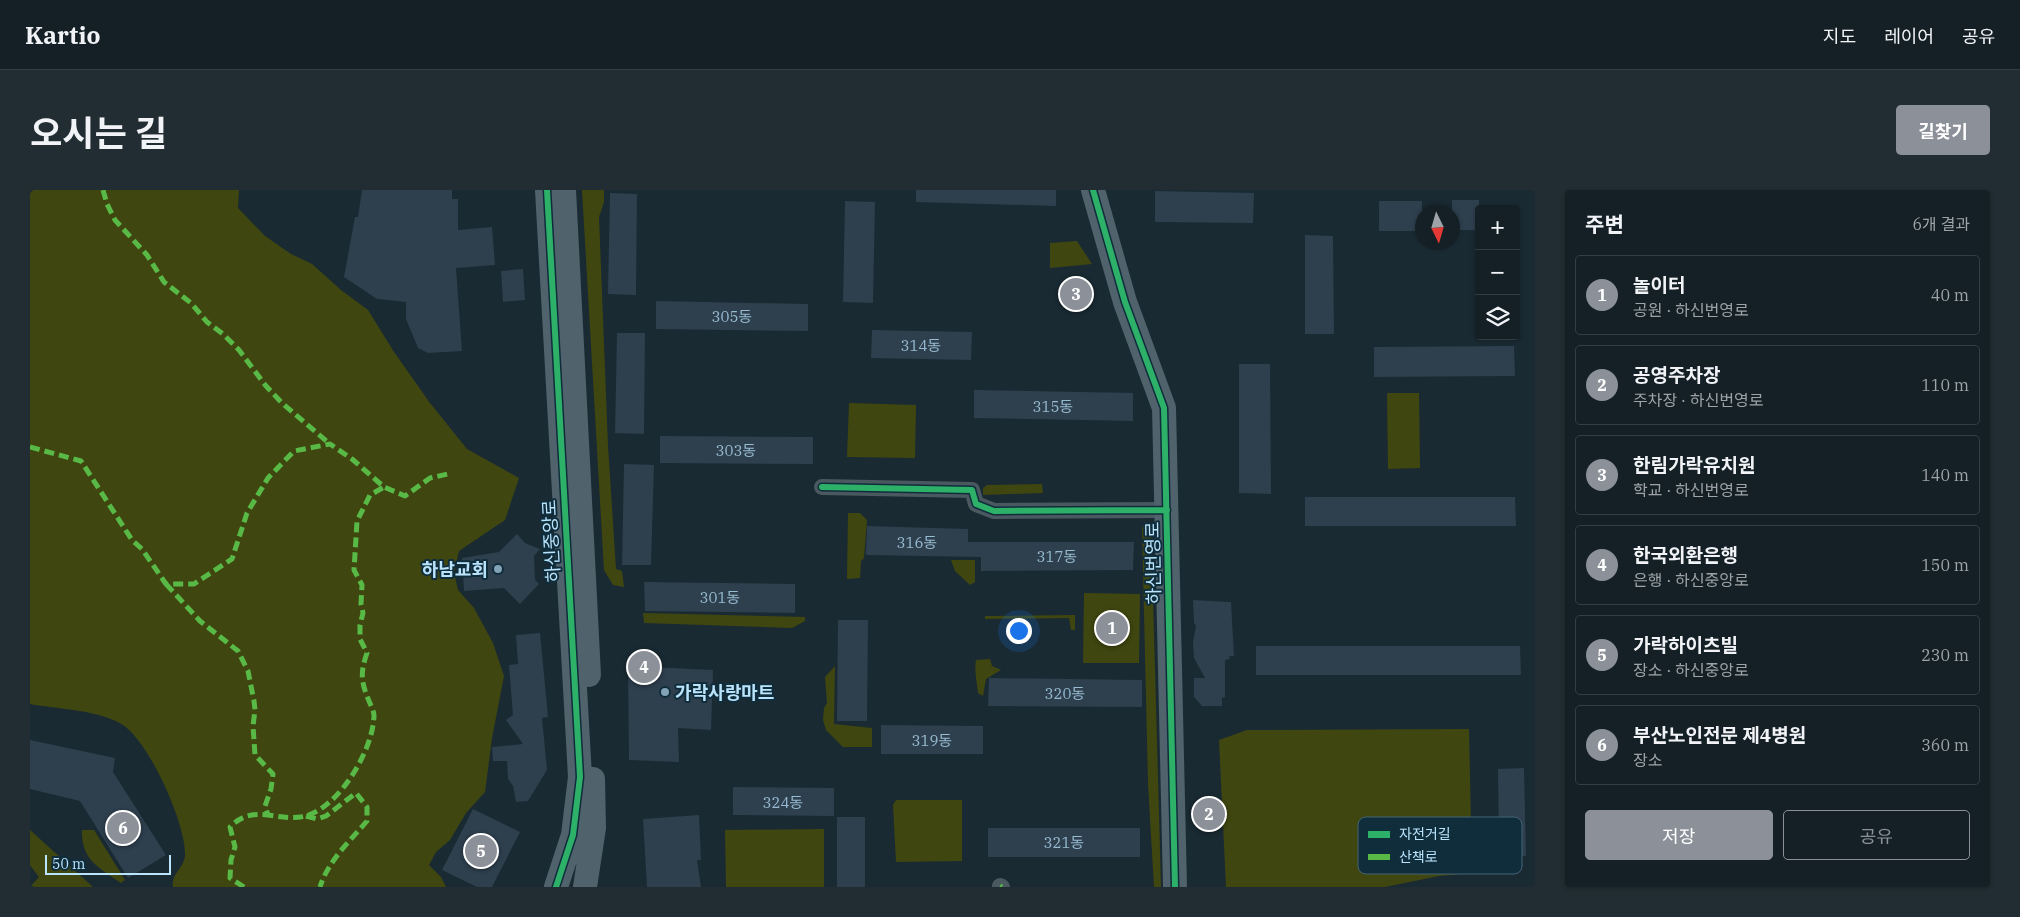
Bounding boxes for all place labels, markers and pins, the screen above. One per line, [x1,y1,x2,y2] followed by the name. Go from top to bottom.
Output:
[1060,275,1092,313] pin: 3
[422,558,488,581] place label: 하남교회
[492,563,504,575] marker: 하남교회
[1096,609,1128,647] pin: 1
[628,648,660,686] pin: 4
[675,681,774,704] place label: 가락사랑마트
[659,686,671,698] marker: 가락사랑마트
[1193,795,1225,833] pin: 2
[107,809,139,847] pin: 6
[465,832,497,870] pin: 5

